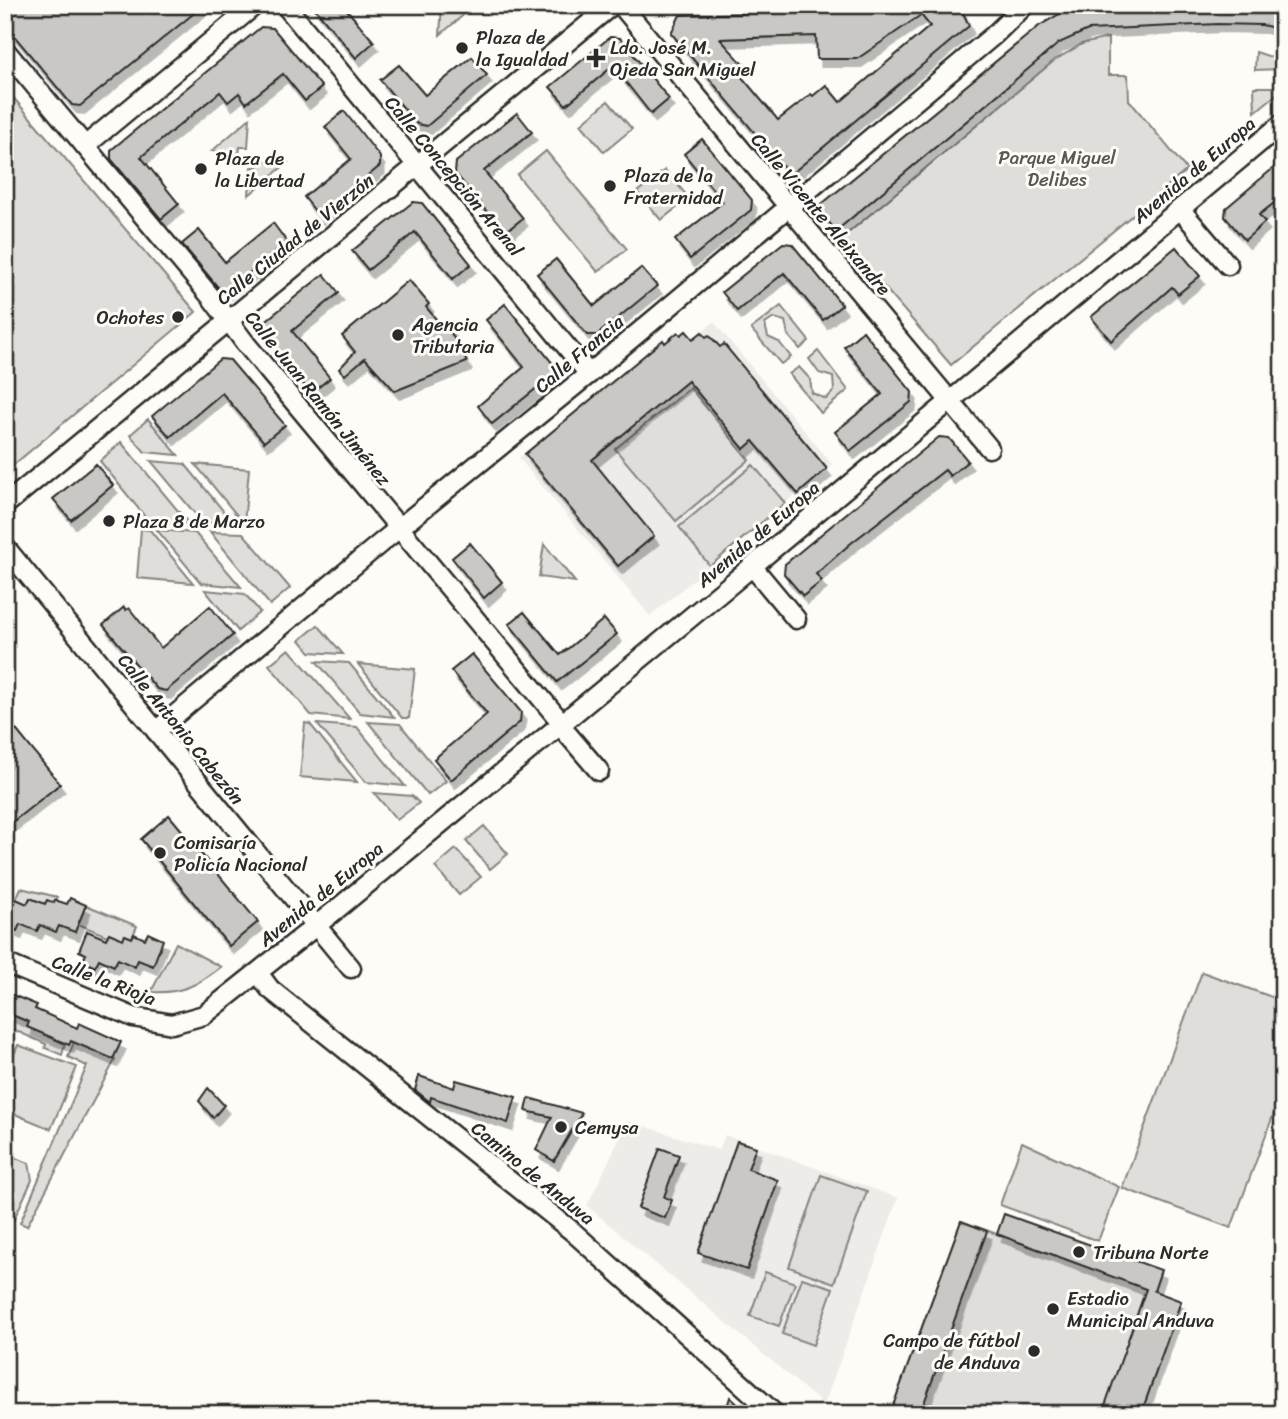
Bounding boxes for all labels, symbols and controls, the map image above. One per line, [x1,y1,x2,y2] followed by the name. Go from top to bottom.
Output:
[476,21,569,76] place label: Plaza de la Igualdad
[610,31,756,86] place label: Ldo. José M. Ojeda San Miguel
[454,40,470,56] marker: Plaza de la Igualdad
[588,50,604,66] marker: Ldo. José M. Ojeda San Miguel
[376,88,532,264] street label: Calle Concepción Arenal
[1124,108,1264,233] street label: Avenida de Europa
[743,125,899,303] street label: Calle Vicente Aleixandre
[998,141,1116,196] park label: Parque Miguel Delibes
[215,142,305,197] place label: Plaza de la Libertad
[624,159,725,214] place label: Plaza de la Fraternidad
[193,161,209,177] marker: Plaza de la Libertad
[209,165,381,313] street label: Calle Ciudad de Vierzón
[602,178,618,194] marker: Plaza de la Fraternidad
[96,301,164,334] place label: Ochotes
[236,303,400,494] street label: Calle Juan Ramón Jiménez
[527,306,632,402] street label: Calle Francia
[411,308,494,363] place label: Agencia Tributaria
[170,309,186,325] marker: Ochotes
[390,327,406,343] marker: Agencia Tributaria
[688,472,828,597] street label: Avenida de Europa
[123,505,265,538] place label: Plaza 8 de Marzo
[101,513,117,529] marker: Plaza 8 de Marzo
[109,646,253,812] street label: Calle Antonio Cabezón
[174,826,308,881] place label: Comisaría Policía Nacional
[250,833,391,956] street label: Avenida de Europa
[152,845,168,861] marker: Comisaría Policía Nacional
[47,945,161,1015] street label: Calle la Rioja
[575,1111,639,1144] place label: Cemysa
[464,1112,603,1234] street label: Camino de Anduva
[553,1119,569,1135] marker: Cemysa
[1093,1236,1209,1269] place label: Tribuna Norte
[1071,1244,1087,1260] marker: Tribuna Norte
[1067,1282,1215,1337] place label: Estadio Municipal Anduva
[1045,1301,1061,1317] marker: Estadio Municipal Anduva
[883,1324,1021,1379] place label: Campo de fútbol de Anduva
[1026,1343,1042,1359] marker: Campo de fútbol de Anduva

